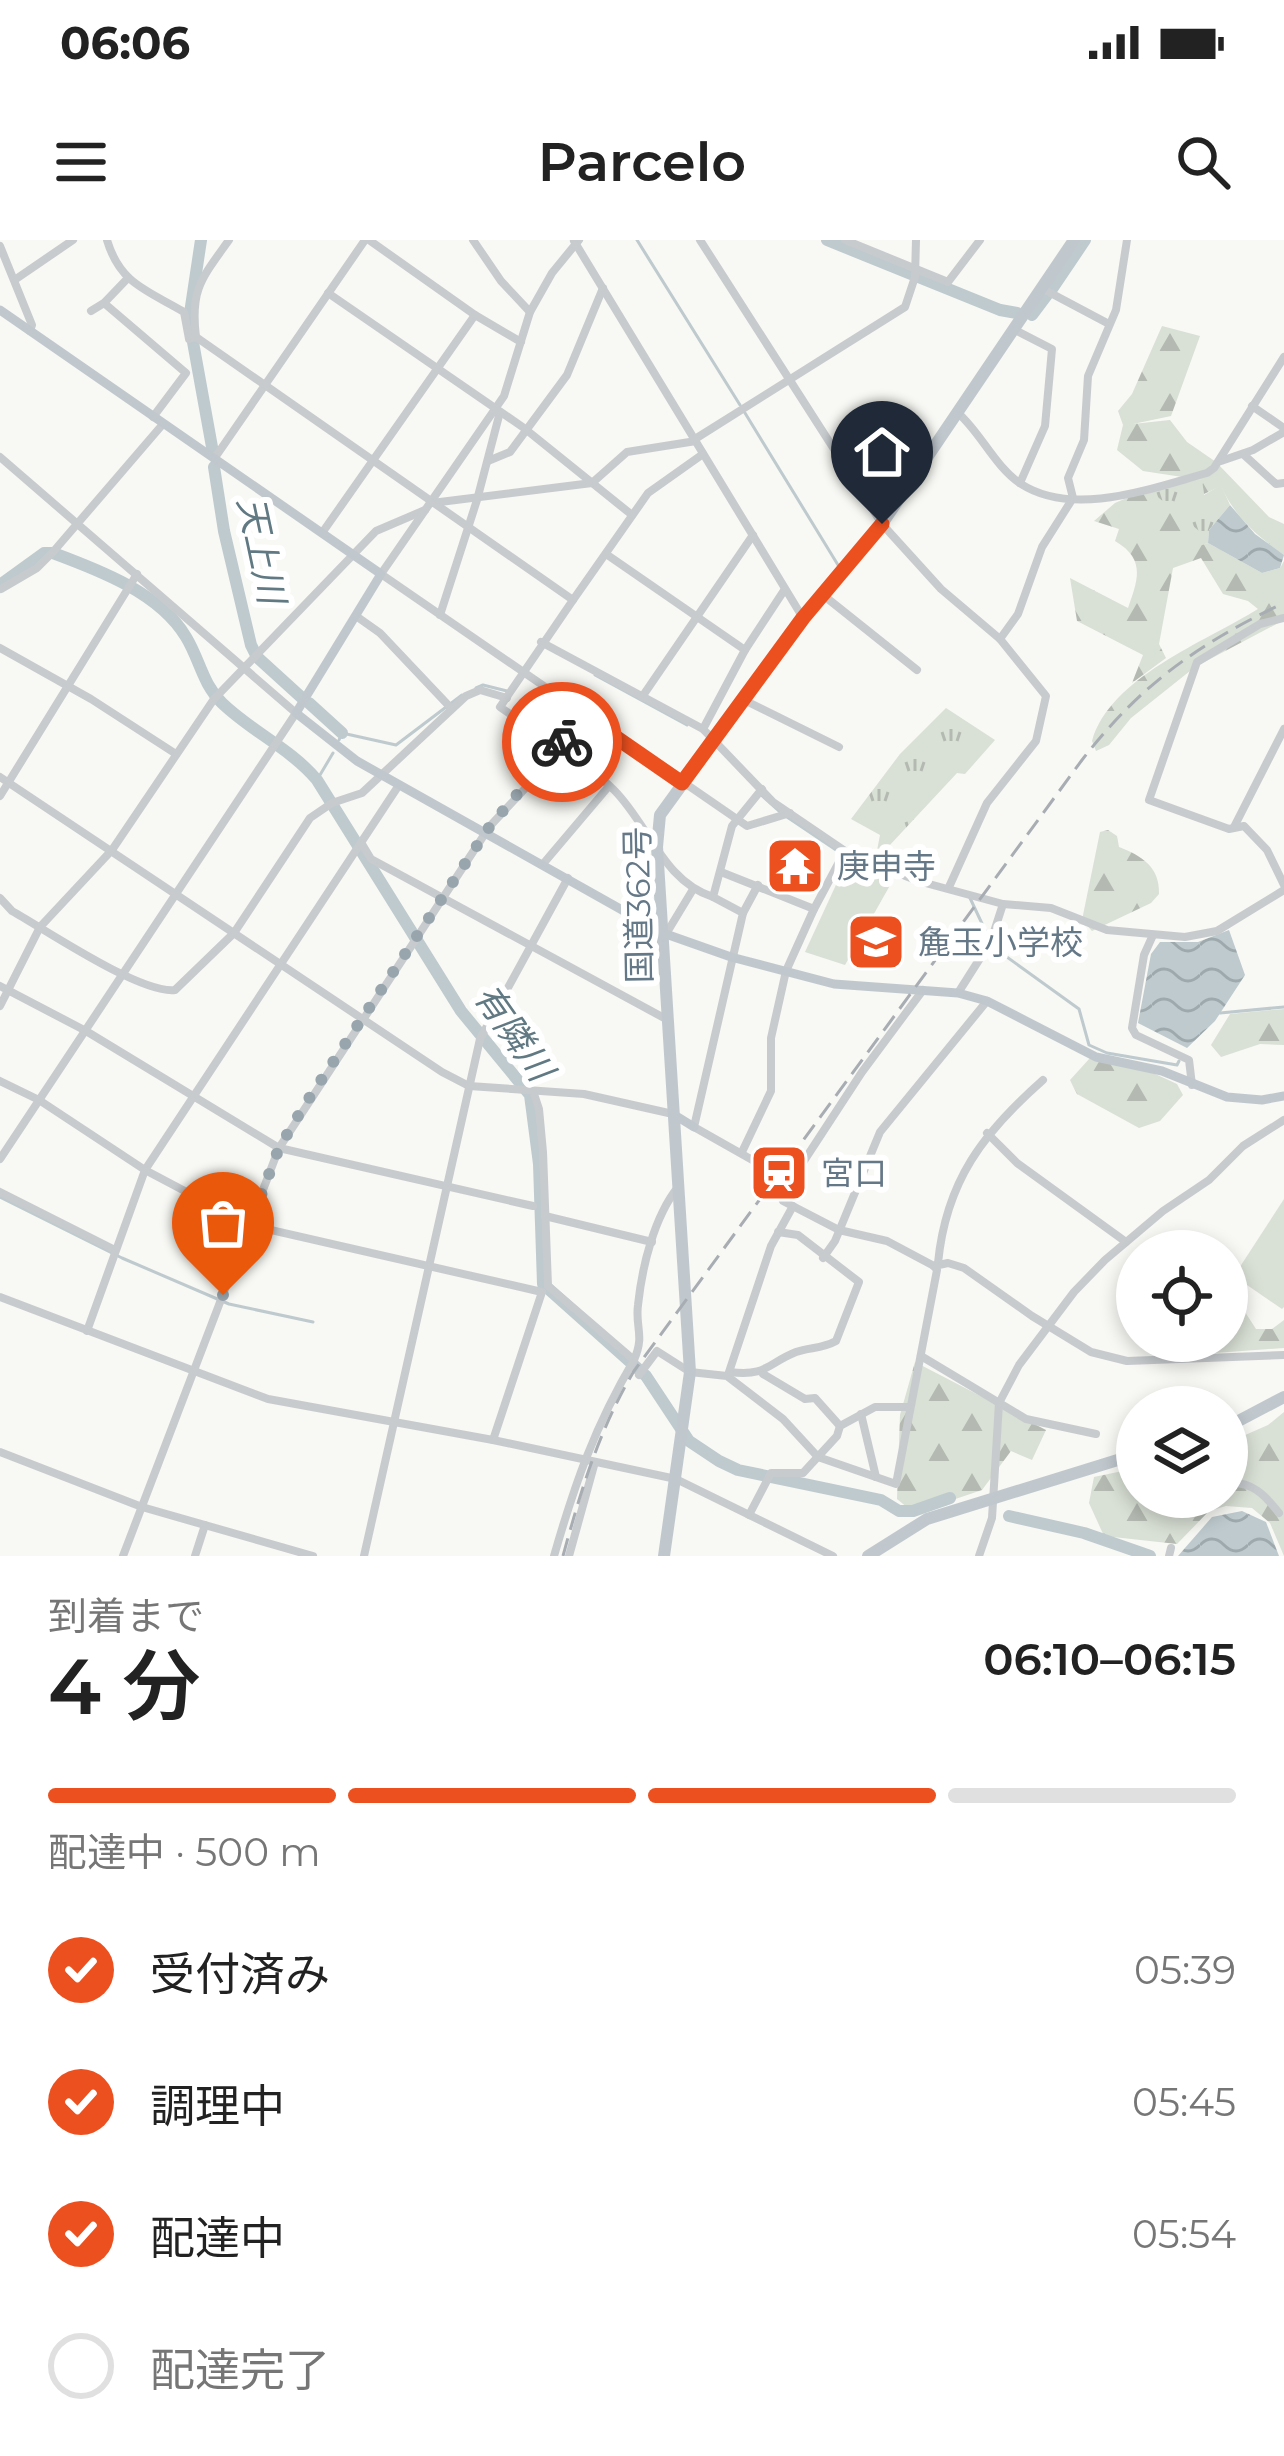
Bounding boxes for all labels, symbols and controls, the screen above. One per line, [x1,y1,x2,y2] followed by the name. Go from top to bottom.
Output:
[60,15,190,70] text: 06:06
[48,129,114,195] icon: menu
[538,129,746,195] text: Parcelo
[1170,129,1236,195] icon: search
[831,401,933,524] pin
[849,419,915,485] icon: home
[229,493,296,611] water label: 天上川
[502,682,622,802] courier
[529,709,595,775] icon: bike
[617,826,659,984] street label: 国道362号
[764,835,826,897] temple icon: 庚申寺
[837,846,936,886] place label: 庚申寺
[845,911,907,973] school or university icon: 麁玉小学校
[918,922,1083,962] place label: 麁玉小学校
[465,975,565,1092] water label: 有隣川
[748,1142,810,1204] station icon: 宮口
[821,1153,887,1193] place label: 宮口
[172,1172,274,1295] pin
[190,1190,256,1256] icon: bag
[1116,1230,1248,1518] map controls
[1116,1230,1248,1362] button: locate
[1116,1386,1248,1518] button: layers
[48,1592,204,1640] text: 到着まで
[983,1631,1236,1686] text: 06:10–06:15
[48,1638,201,1734] text: 4 分
[48,1828,321,1876] text: 配達中 · 500 m
[48,1937,114,2003] icon: check
[150,1946,330,2001] text: 受付済み
[1134,1946,1236,1994] text: 05:39
[48,2069,114,2135] icon: check
[150,2078,285,2133] text: 調理中
[1132,2078,1236,2126] text: 05:45
[48,2201,114,2267] icon: check
[150,2210,285,2265] text: 配達中
[1132,2210,1236,2258] text: 05:54
[150,2342,330,2397] text: 配達完了

